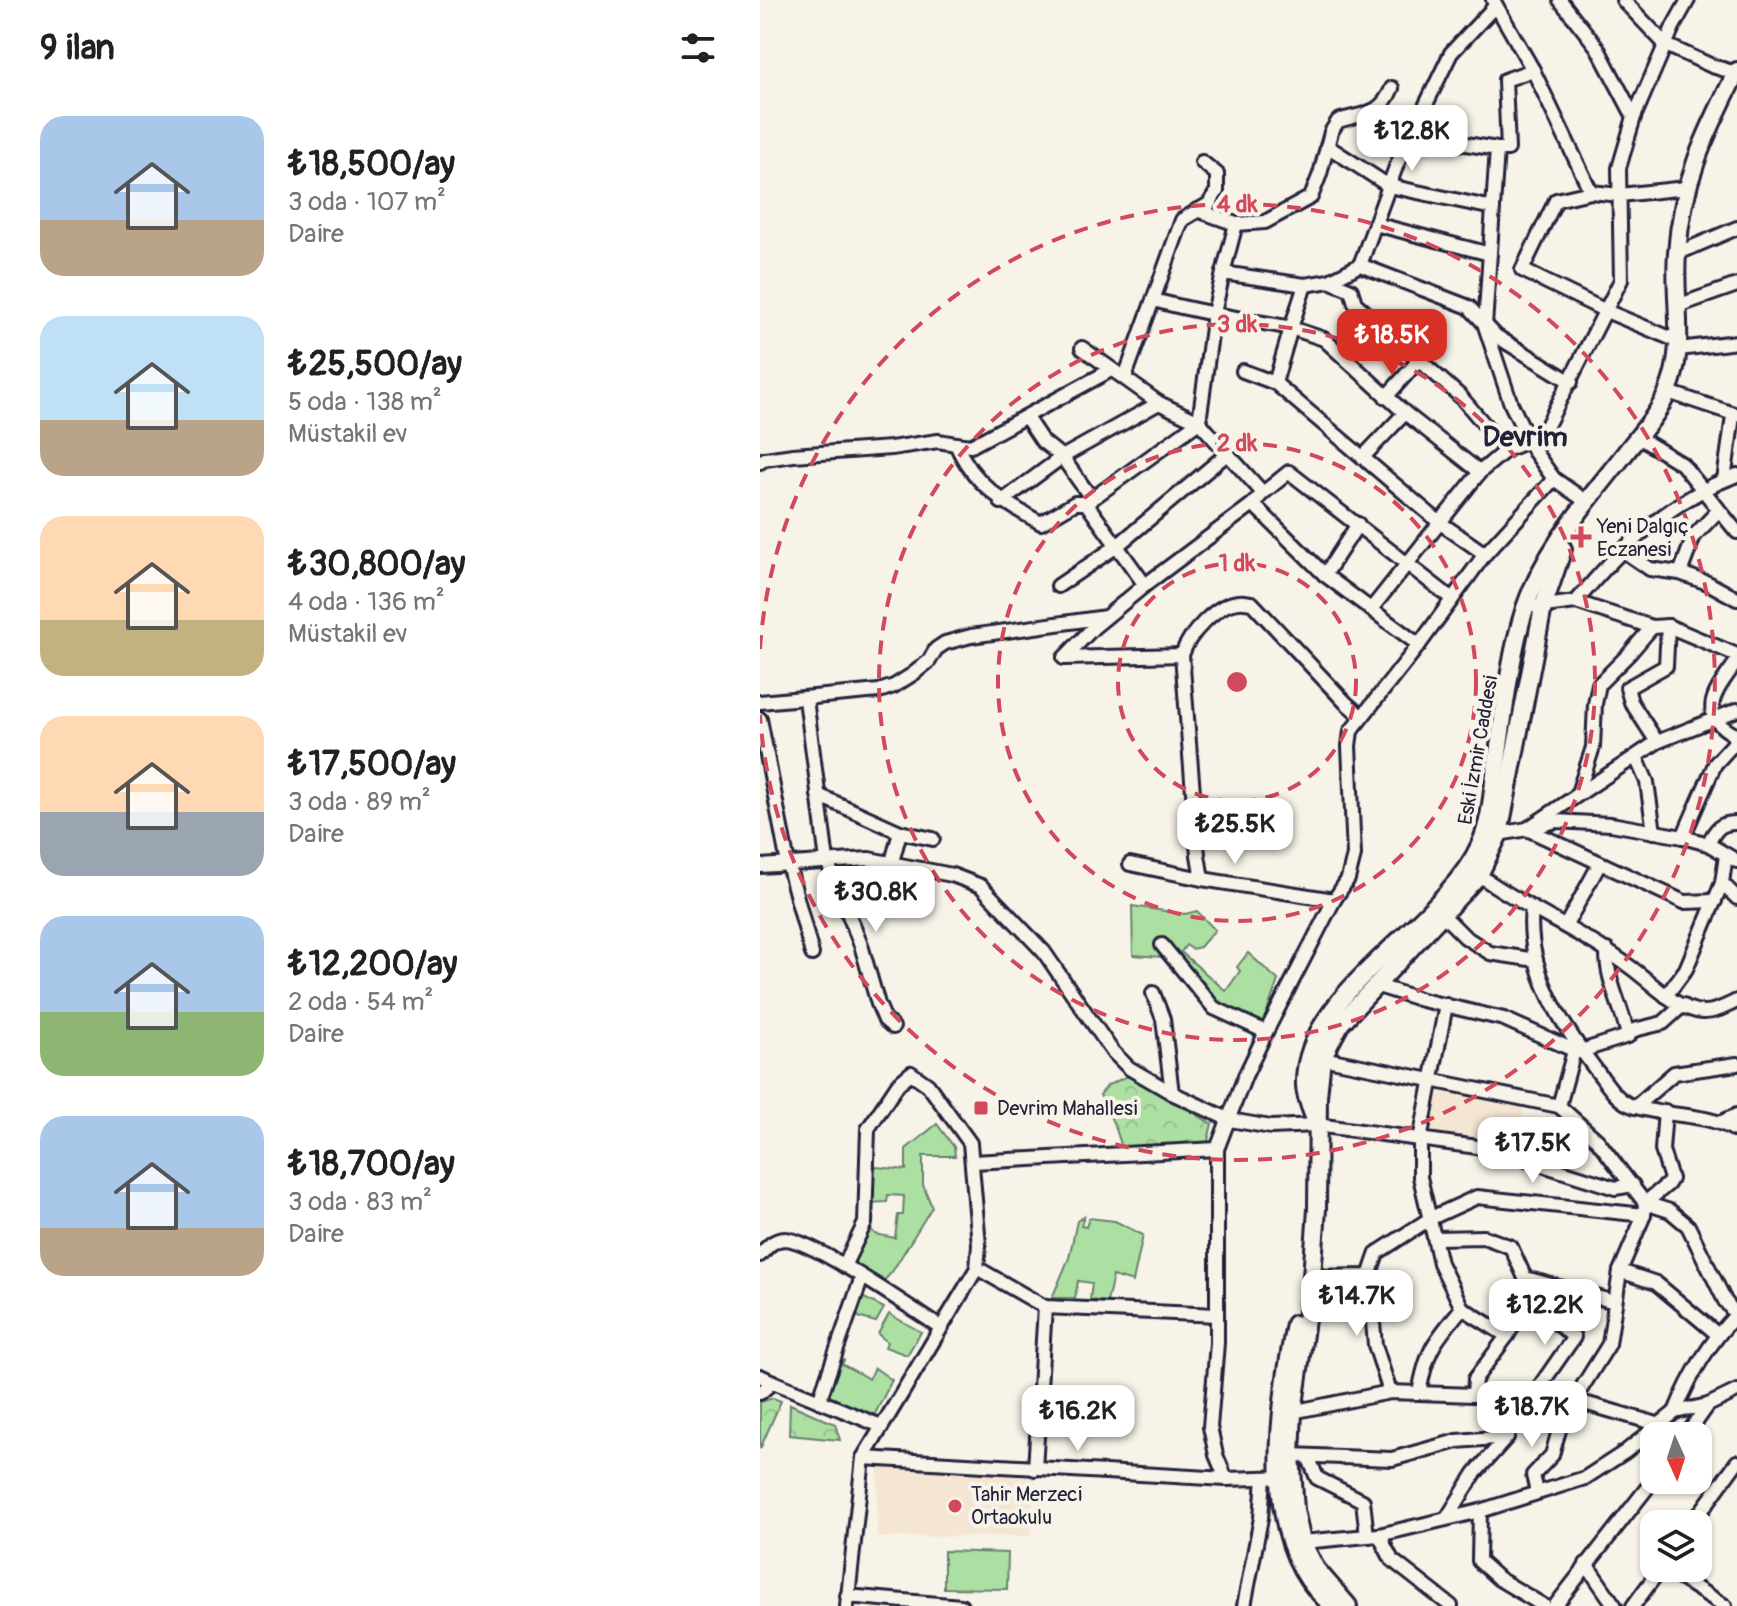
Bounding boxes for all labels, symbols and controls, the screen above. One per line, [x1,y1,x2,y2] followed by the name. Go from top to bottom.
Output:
[676,26,720,70] icon: filters
[40,27,115,70] text: 9 ilan
[1347,105,1477,173] pin: ₺12.8K
[1375,115,1449,147] text: ₺12.8K
[288,143,455,186] text: ₺18,500/ay
[104,148,200,244] icon: home
[288,186,446,218] text: 3 oda · 107 m²
[1217,190,1258,219] text: 4 dk
[288,218,344,250] text: Daire
[1327,309,1457,377] pin: ₺18.5K
[1217,310,1258,339] text: 3 dk
[1355,319,1429,351] text: ₺18.5K
[288,343,462,386] text: ₺25,500/ay
[104,348,200,444] icon: home
[288,386,442,418] text: 5 oda · 138 m²
[288,418,408,450] text: Müstakil ev
[1482,420,1568,455] district label: Devrim
[1217,429,1258,458] text: 2 dk
[1596,514,1689,562] place label: Yeni Dalgıç Eczanesi
[1572,528,1590,546] marker: Yeni Dalgıç Eczanesi
[288,543,465,586] text: ₺30,800/ay
[104,548,200,644] icon: home
[1219,549,1256,578] text: 1 dk
[288,586,445,618] text: 4 oda · 136 m²
[288,618,408,650] text: Müstakil ev
[1223,668,1251,696] centre of rings
[1453,673,1503,827] street label: Eski İzmir Caddesi
[288,743,456,786] text: ₺17,500/ay
[104,748,200,844] icon: home
[288,786,431,818] text: 3 oda · 89 m²
[1170,798,1300,866] pin: ₺25.5K
[1195,808,1275,840] text: ₺25.5K
[288,818,344,850] text: Daire
[811,866,941,934] pin: ₺30.8K
[835,876,917,908] text: ₺30.8K
[288,943,457,986] text: ₺12,200/ay
[104,948,200,1044] icon: home
[288,986,433,1018] text: 2 oda · 54 m²
[288,1018,344,1050] text: Daire
[997,1096,1138,1121] place label: Devrim Mahallesi
[972,1099,990,1117] marker: Devrim Mahallesi
[1468,1117,1598,1185] pin: ₺17.5K
[1496,1127,1570,1159] text: ₺17.5K
[288,1143,454,1186] text: ₺18,700/ay
[104,1148,200,1244] icon: home
[288,1186,432,1218] text: 3 oda · 83 m²
[288,1218,344,1250] text: Daire
[1292,1270,1422,1338] pin: ₺14.7K
[1480,1279,1610,1347] pin: ₺12.2K
[1319,1280,1395,1312] text: ₺14.7K
[1507,1289,1583,1321] text: ₺12.2K
[1467,1381,1597,1449] pin: ₺18.7K
[1013,1385,1143,1453] pin: ₺16.2K
[1495,1391,1569,1423] text: ₺18.7K
[1040,1395,1116,1427] text: ₺16.2K
[1640,1422,1712,1494] north arrow
[1640,1422,1712,1582] map controls
[971,1482,1082,1530] place label: Tahir Merzeci Ortaokulu
[946,1497,964,1515] marker: Tahir Merzeci Ortaokulu
[1640,1510,1712,1582] button: layers

